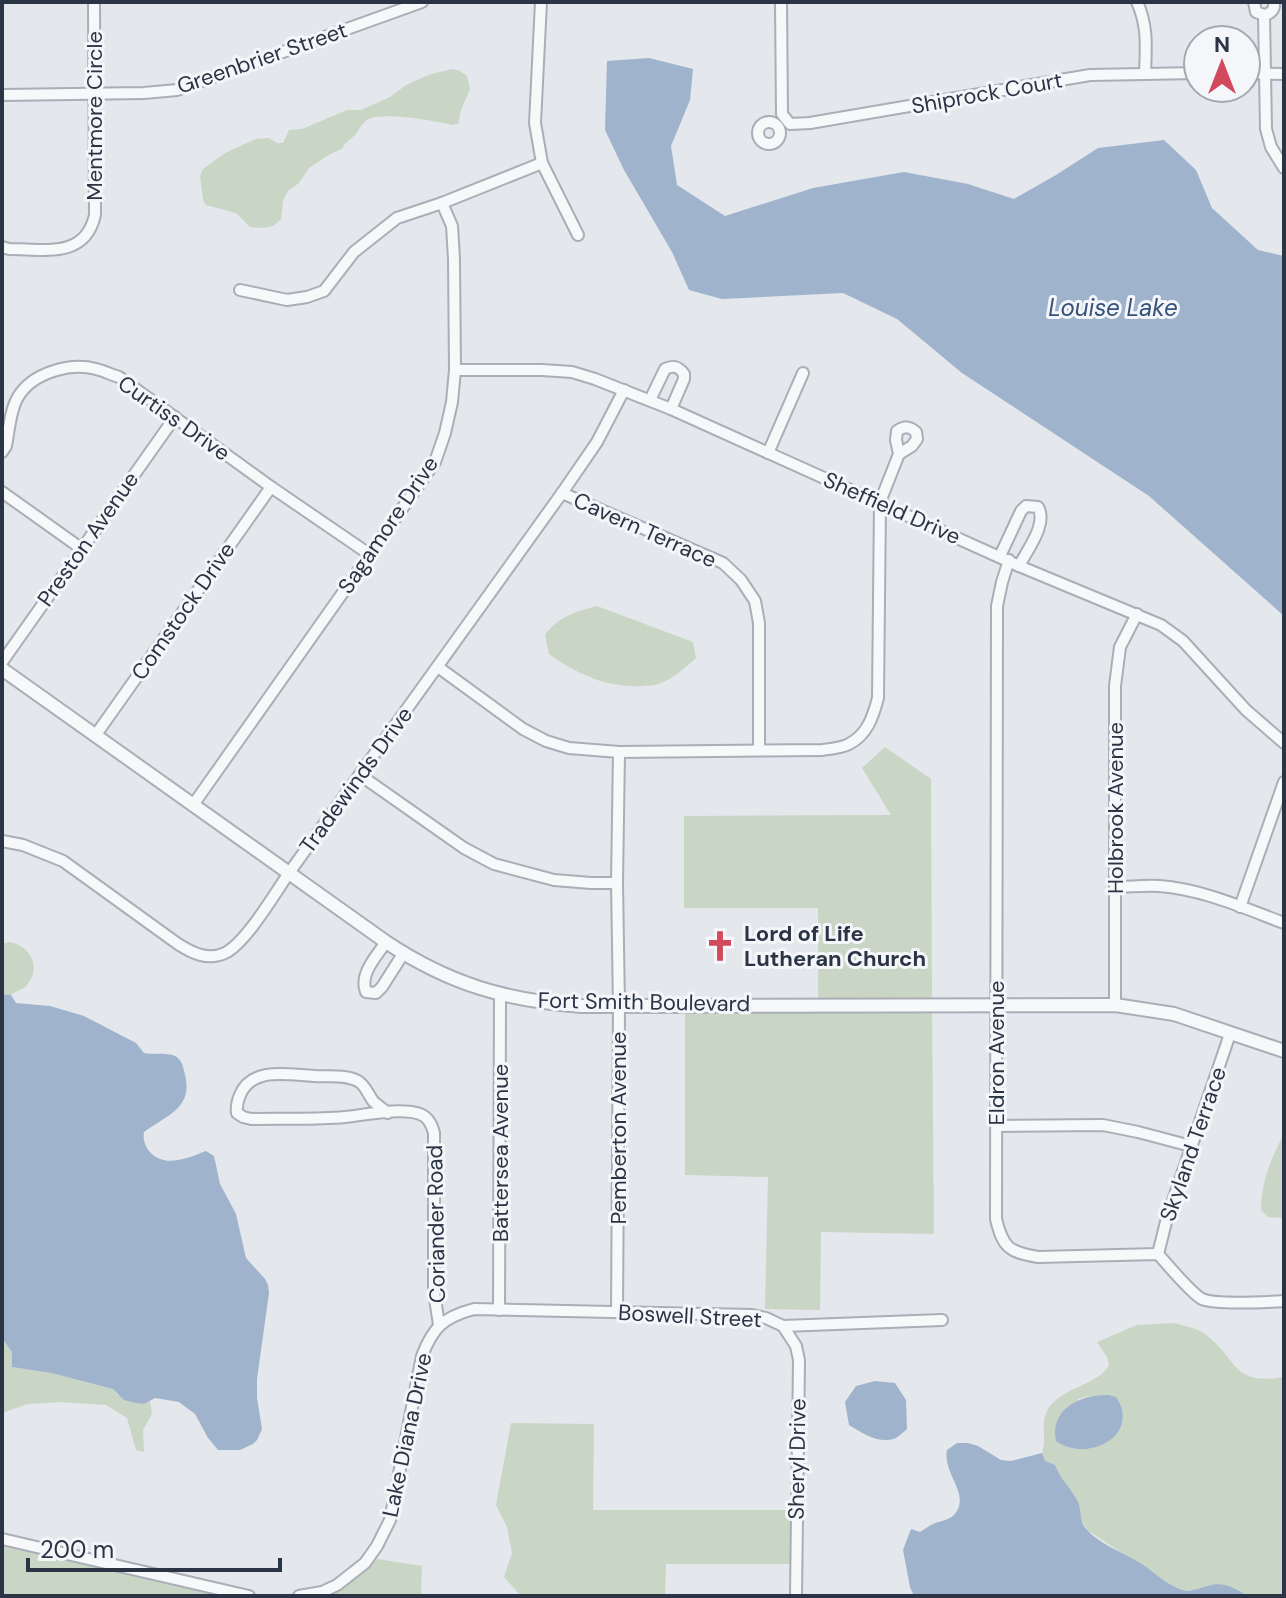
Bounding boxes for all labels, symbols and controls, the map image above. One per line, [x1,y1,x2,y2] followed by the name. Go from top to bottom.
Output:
[173,15,351,101] street label: Greenbrier Street
[1182,24,1262,104] north arrow
[1214,30,1230,59] text: N
[80,31,109,201] street label: Mentmore Circle
[909,65,1065,121] street label: Shiprock Court
[1048,292,1178,323] water label: Louise Lake
[112,369,236,467] street label: Curtiss Drive
[331,451,445,599] street label: Sagamore Drive
[819,465,965,551] street label: Sheffield Drive
[31,466,145,612] street label: Preston Avenue
[569,486,721,574] street label: Cavern Terrace
[125,536,241,686] street label: Comstock Drive
[293,701,419,859] street label: Tradewinds Drive
[1101,722,1130,894] street label: Holbrook Avenue
[744,919,926,973] place label: Lord of Life Lutheran Church
[703,929,737,963] church icon: Lord of Life Lutheran Church
[982,980,1011,1126] street label: Eldron Avenue
[538,986,750,1018] street label: Fort Smith Boulevard
[604,1031,633,1225] street label: Pemberton Avenue
[1153,1063,1233,1225] street label: Skyland Terrace
[486,1064,515,1242] street label: Battersea Avenue
[420,1145,452,1303] street label: Coriander Road
[617,1298,763,1334] street label: Boswell Street
[375,1350,439,1520] street label: Lake Diana Drive
[781,1398,813,1520] street label: Sheryl Drive
[28,1522,280,1572] scale bar
[40,1534,114,1565] text: 200 m

